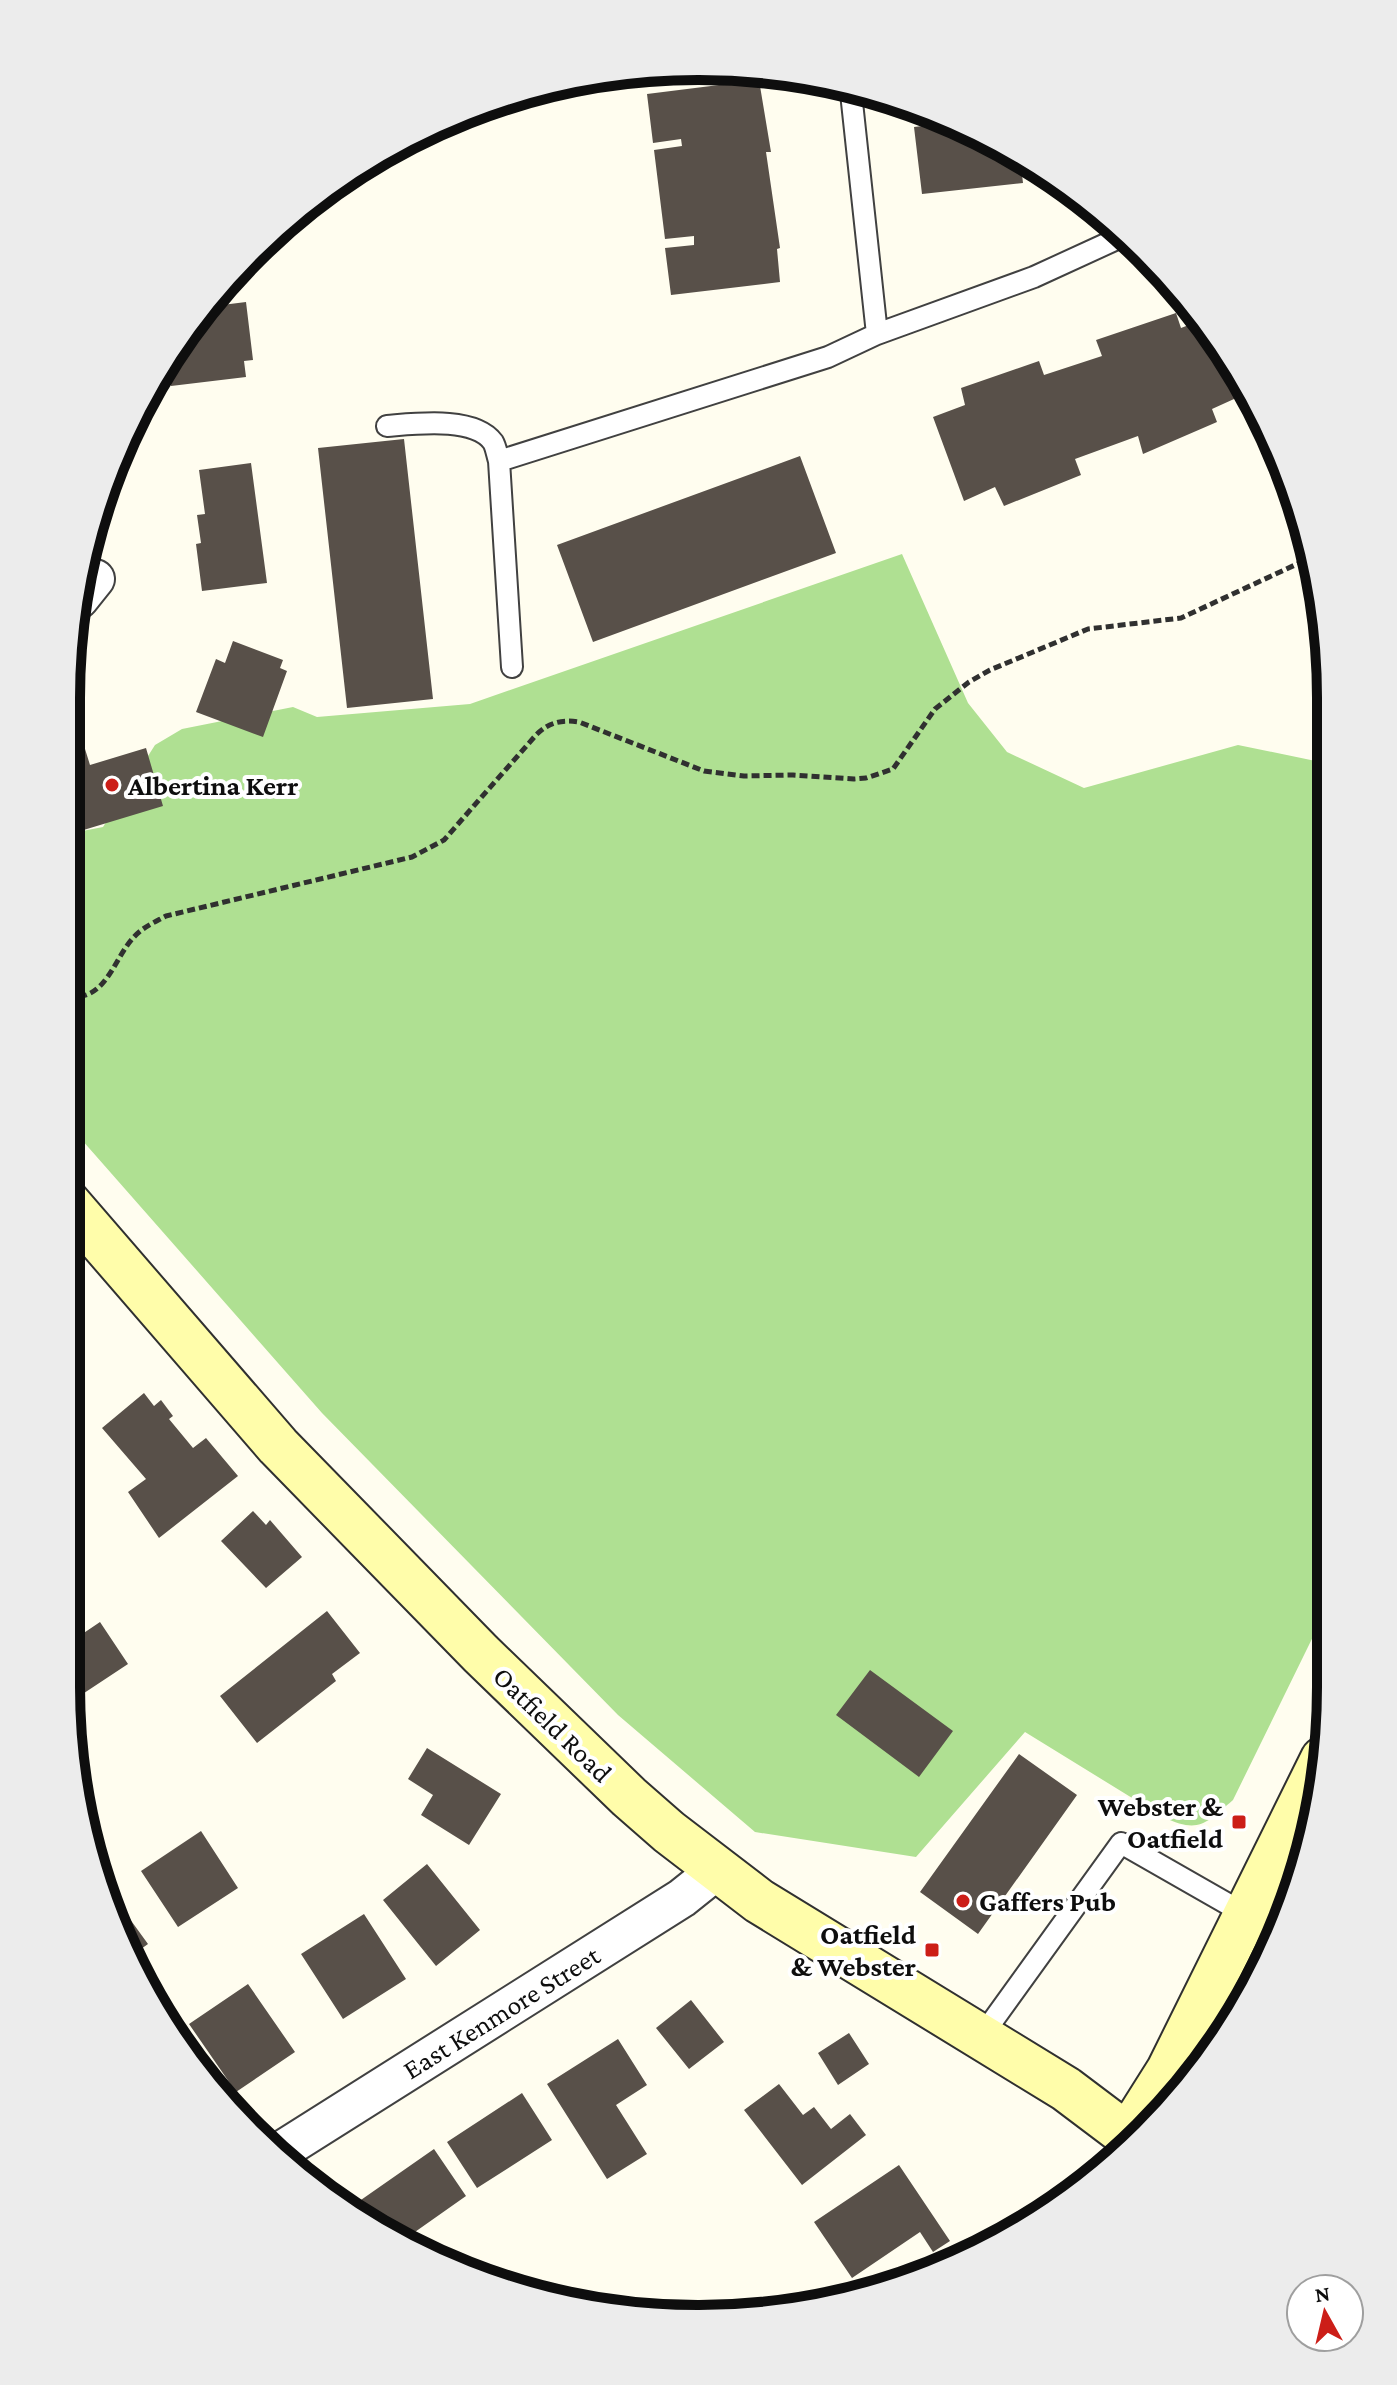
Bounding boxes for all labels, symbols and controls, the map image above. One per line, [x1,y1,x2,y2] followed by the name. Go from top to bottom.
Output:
[127,770,298,801] place label: Albertina Kerr
[103,776,121,794] marker: Albertina Kerr
[487,1660,618,1789] street label: Oatfield Road
[1097,1791,1224,1854] place label: Webster & Oatfield
[1230,1813,1248,1831] marker: Webster & Oatfield
[979,1886,1116,1917] place label: Gaffers Pub
[954,1892,972,1910] marker: Gaffers Pub
[791,1919,917,1982] place label: Oatfield & Webster
[397,1939,606,2085] street label: East Kenmore Street
[923,1941,941,1959] marker: Oatfield & Webster
[1285,2273,1365,2353] north arrow
[1313,2280,1331,2307] text: N

